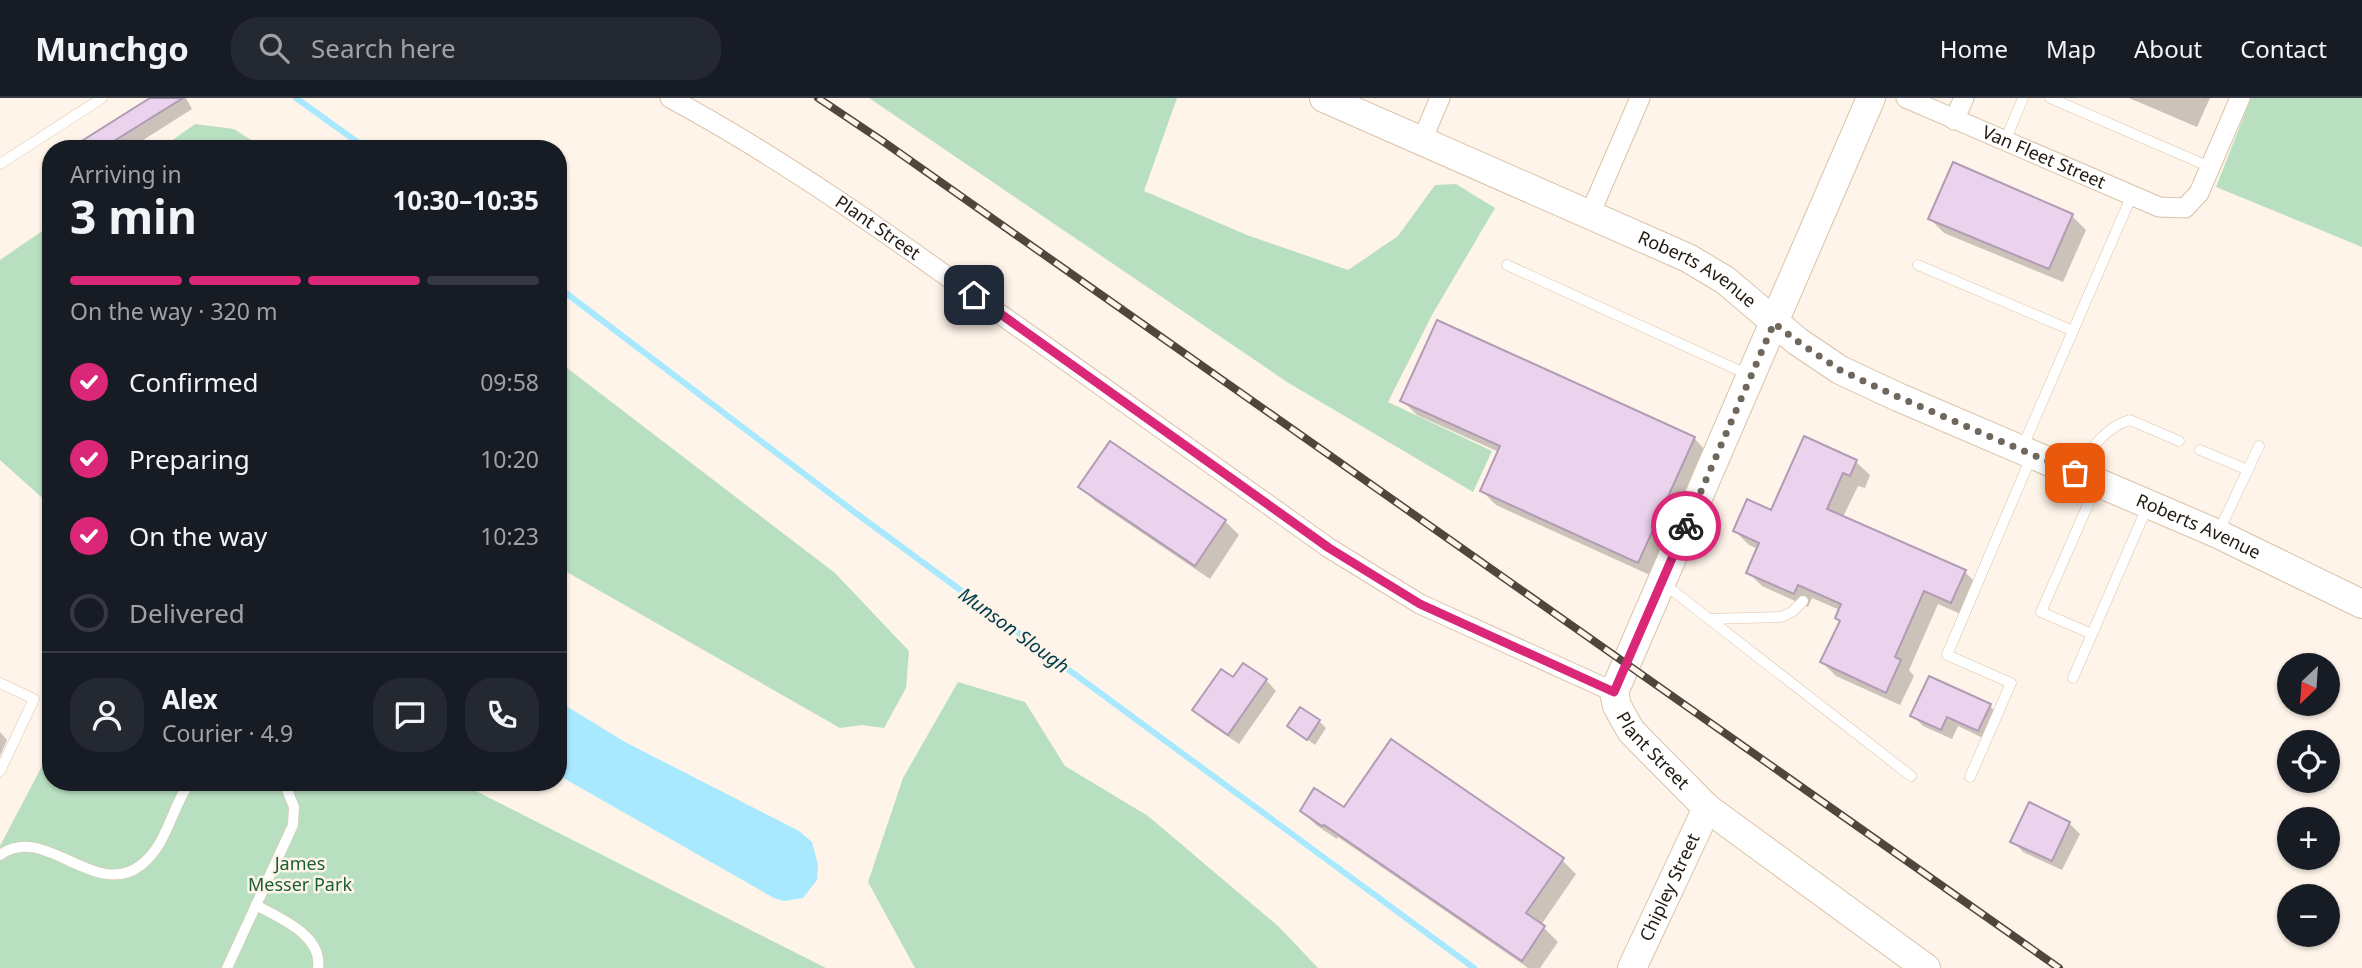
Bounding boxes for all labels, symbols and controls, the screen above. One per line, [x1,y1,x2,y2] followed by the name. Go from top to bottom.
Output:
[231,17,721,80] search box
[35,26,189,71] text: Munchgo
[255,29,293,67] icon: search
[311,30,456,66] text: Search here
[1940,32,2008,65] text: Home
[2046,32,2096,65] text: Map
[2134,32,2202,65] text: About
[2240,32,2327,65] text: Contact
[1979,119,2110,194] street label: Van Fleet Street
[70,158,182,190] text: Arriving in
[392,182,539,218] text: 10:30–10:35
[70,185,197,247] text: 3 min
[831,189,926,265] street label: Plant Street
[1635,225,1762,312] street label: Roberts Avenue
[944,265,1004,325] pin
[955,276,993,314] icon: home
[70,295,277,327] text: On the way · 320 m
[70,363,108,401] icon: check
[129,364,259,400] text: Confirmed
[480,366,539,398] text: 09:58
[70,440,108,478] icon: check
[129,441,250,477] text: Preparing
[480,443,539,475] text: 10:20
[2045,443,2105,503] pin
[2056,454,2094,492] icon: bag
[2133,487,2265,564] street label: Roberts Avenue
[1651,491,1721,561] courier
[1667,507,1705,545] icon: bike
[70,517,108,555] icon: check
[129,518,267,554] text: On the way
[480,520,539,552] text: 10:23
[953,581,1075,679] water label: Munson Slough
[129,595,245,631] text: Delivered
[2277,653,2340,716] north arrow
[2277,653,2340,947] map controls
[70,678,144,752] button: person
[373,678,447,752] button: chat
[465,678,539,752] button: phone
[162,681,218,717] text: Alex
[1611,707,1695,795] street label: Plant Street
[162,717,293,749] text: Courier · 4.9
[2277,730,2340,793] button: locate
[2277,807,2340,870] button: +
[1633,829,1705,945] street label: Chipley Street
[248,851,352,896] park label: James Messer Park
[2277,884,2340,947] button: −

